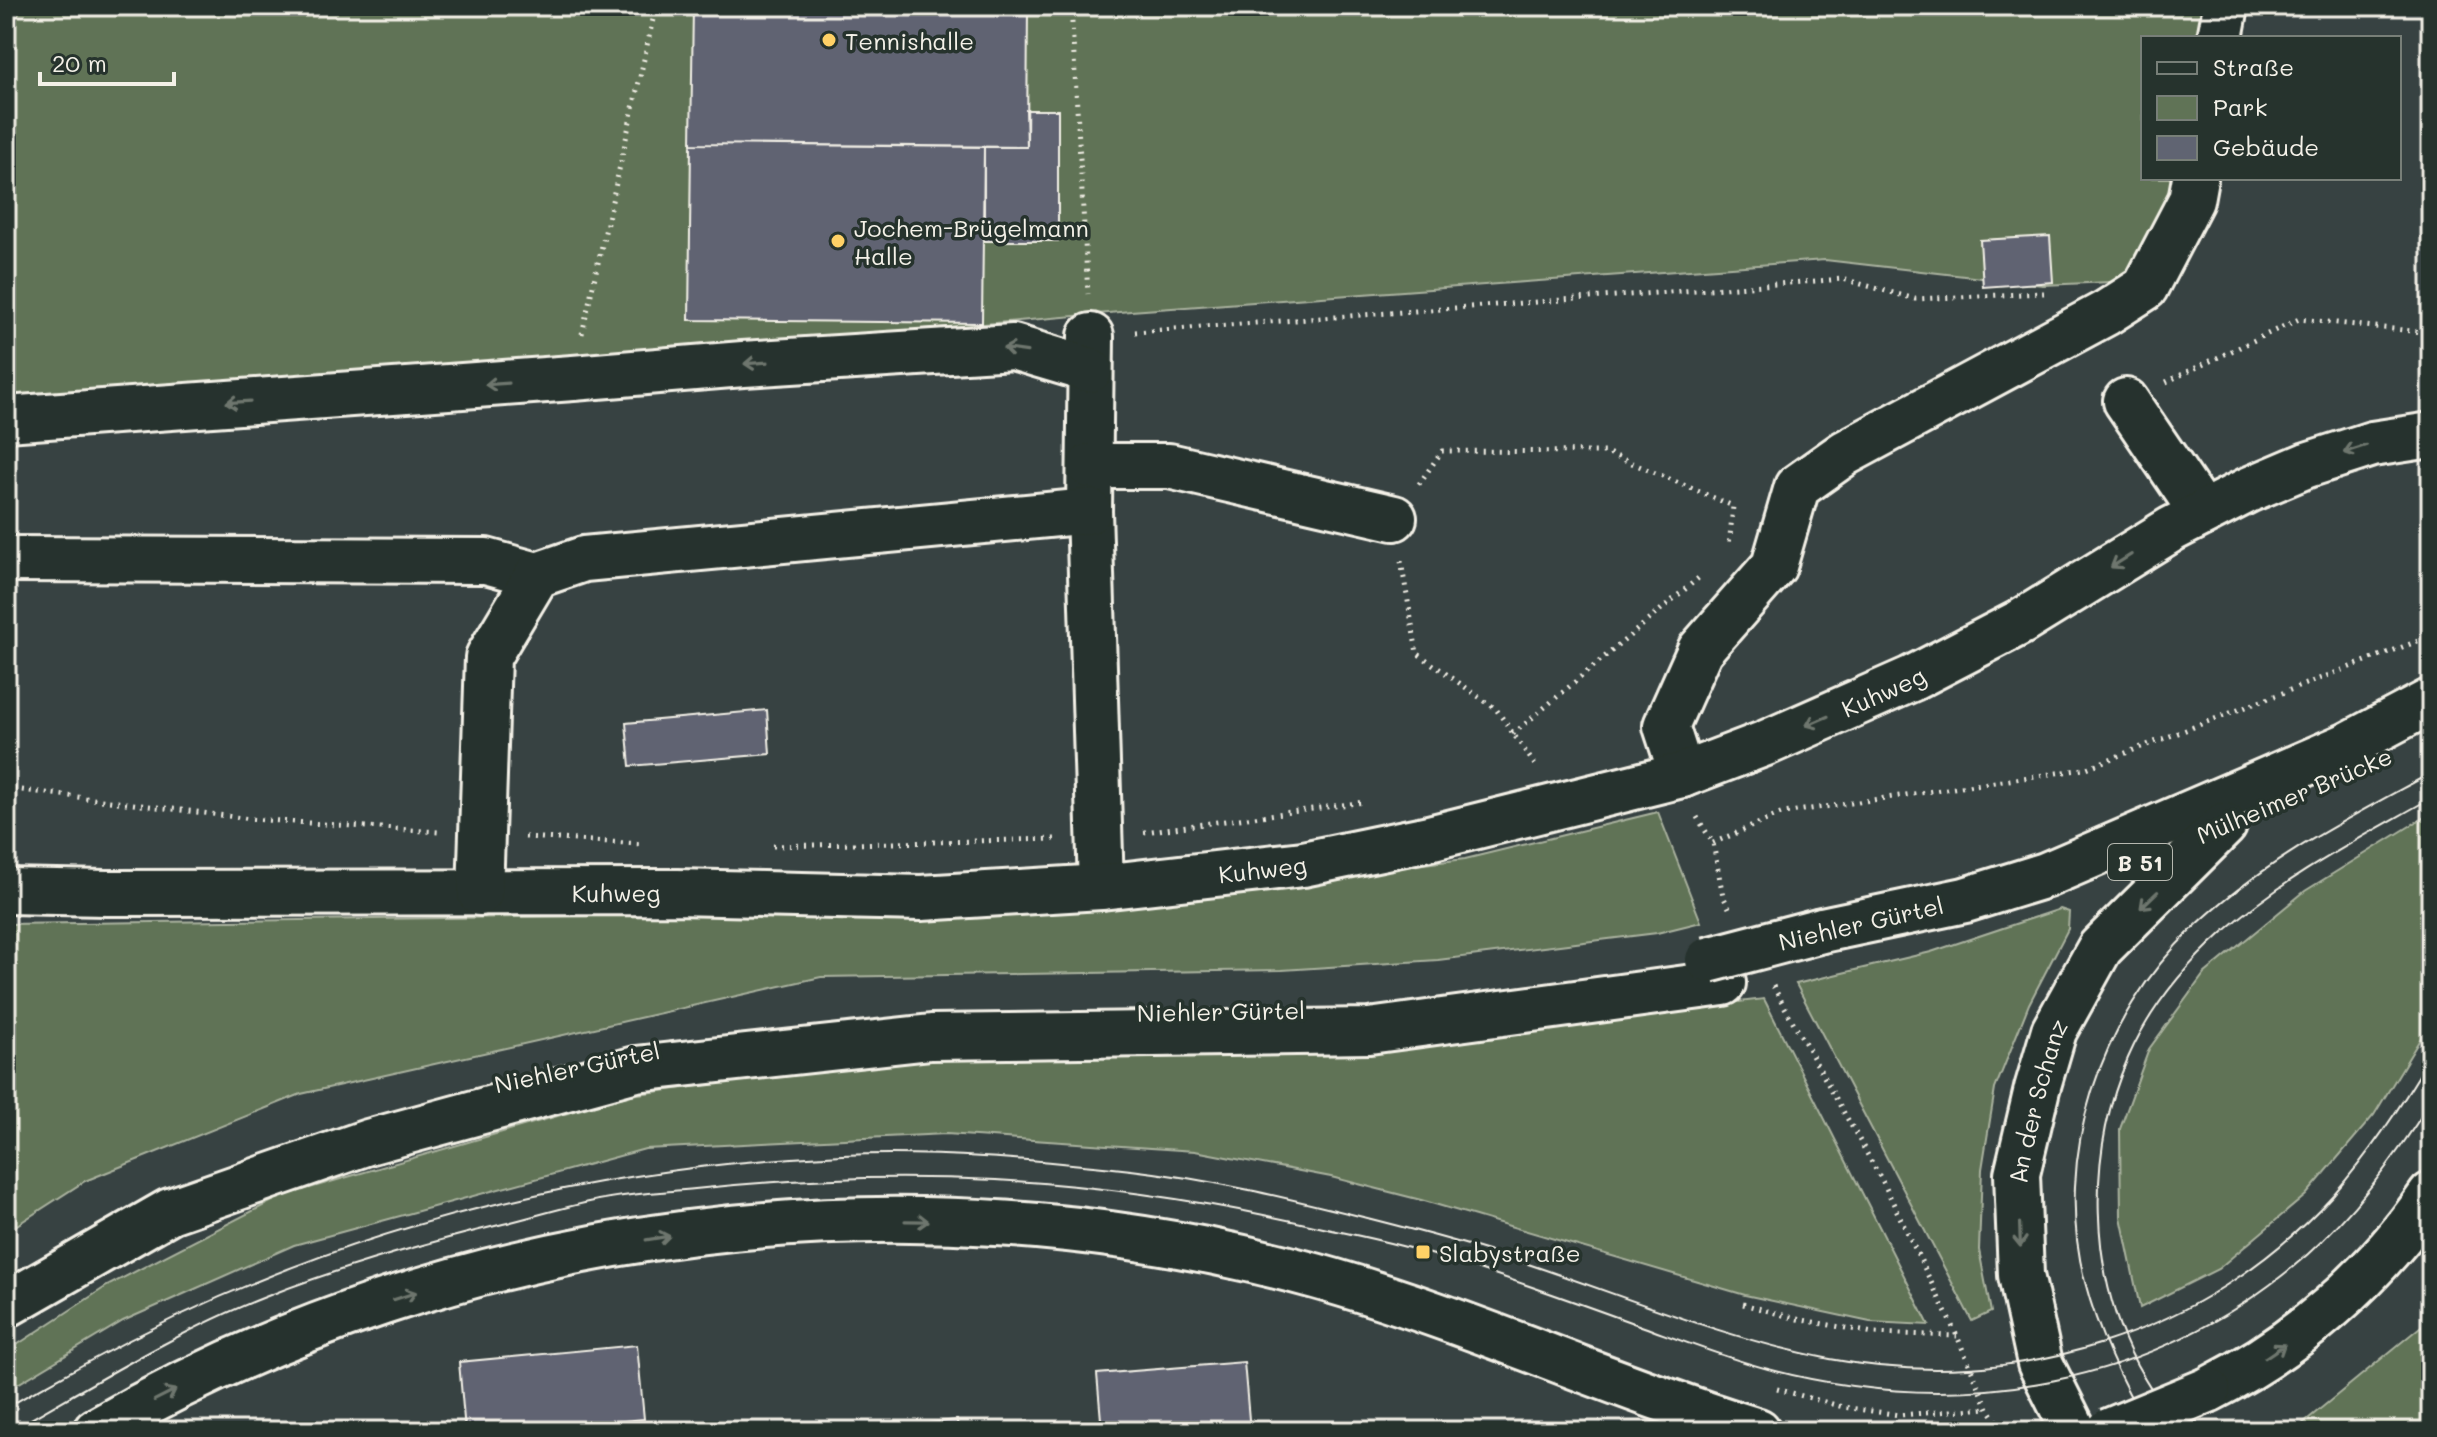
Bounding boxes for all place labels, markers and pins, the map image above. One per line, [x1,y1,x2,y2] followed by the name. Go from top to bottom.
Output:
[845,25,974,56] place label: Tennishalle
[820,31,838,49] marker: Tennishalle
[854,212,1089,271] place label: Jochem-Brügelmann Halle
[829,232,847,250] marker: Jochem-Brügelmann Halle
[1439,1237,1581,1268] place label: Slabystraße
[1414,1243,1432,1261] marker: Slabystraße

